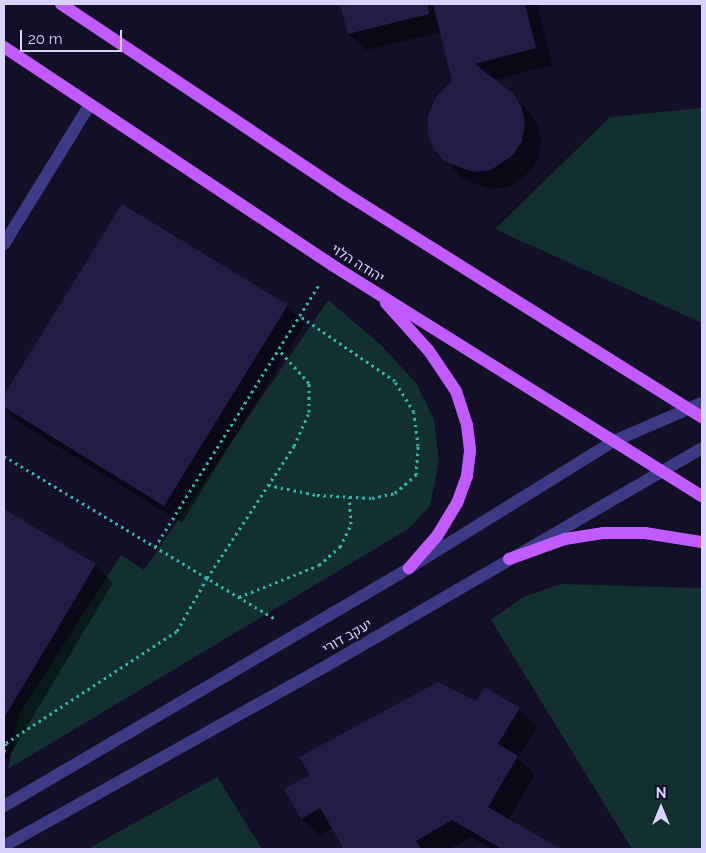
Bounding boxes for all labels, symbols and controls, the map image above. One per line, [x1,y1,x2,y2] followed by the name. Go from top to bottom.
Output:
[22,20,125,52] scale bar
[28,30,63,48] text: 20 m
[328,240,388,286] street label: יהודה הלוי
[319,615,375,657] street label: יעקב דורי
[636,783,686,833] north arrow
[656,785,666,801] text: N

